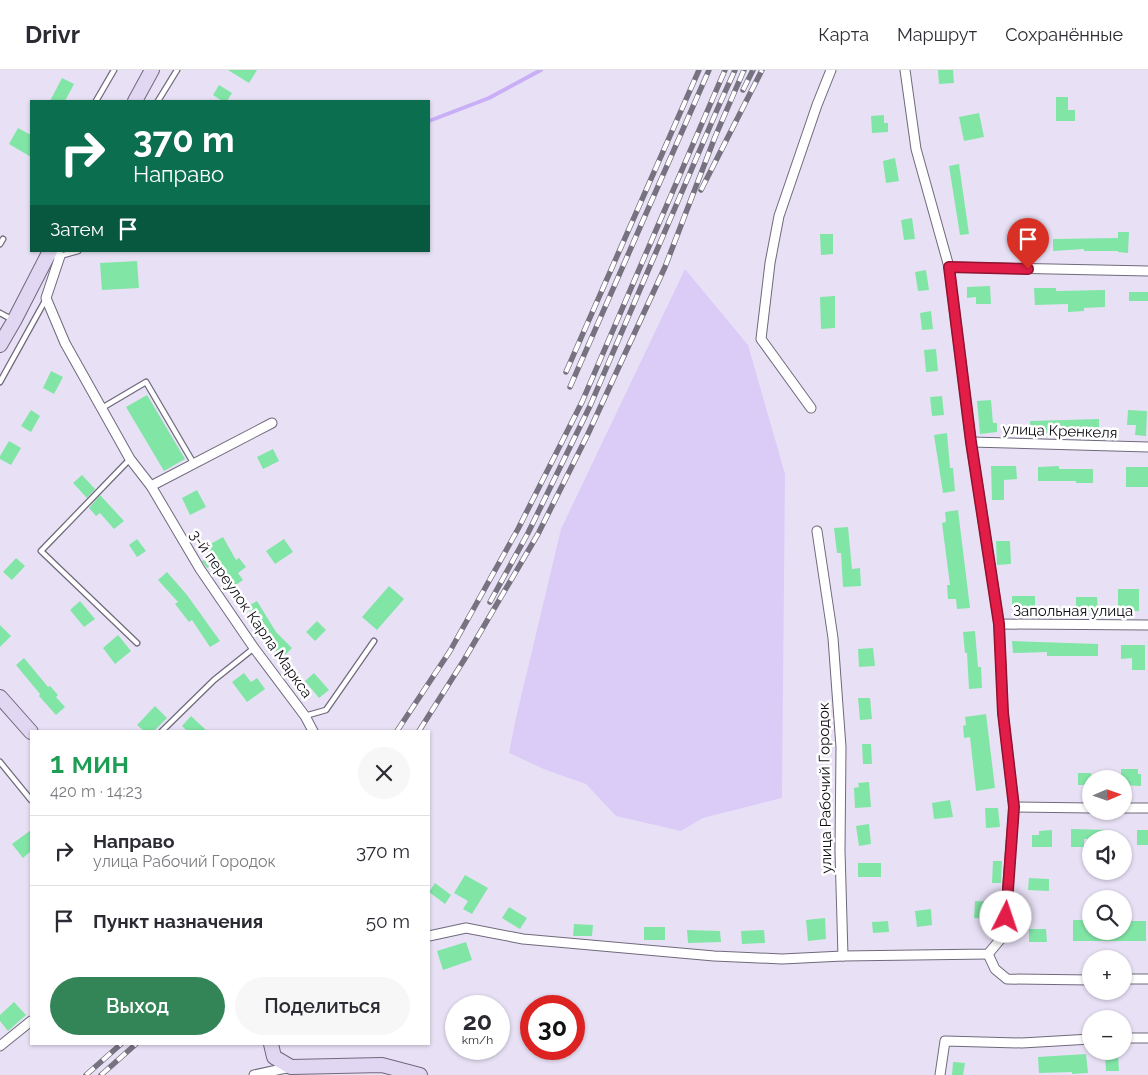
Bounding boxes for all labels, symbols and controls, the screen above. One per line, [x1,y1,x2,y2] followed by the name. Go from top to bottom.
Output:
[25,20,80,49] text: Drivr
[818,24,869,45] text: Карта
[897,24,977,45] text: Маршрут
[1005,24,1123,45] text: Сохранённые
[133,119,235,160] text: 370 m
[50,120,115,185] icon: right
[133,161,224,187] text: Направо
[114,215,142,243] icon: arrive
[50,218,104,240] text: Затем
[1007,218,1049,269] pin
[1014,225,1042,253] icon: arrive
[1002,420,1118,442] street label: улица Кренкеля
[186,526,316,702] street label: 3-й переулок Карла Маркса
[1013,602,1133,620] street label: Запольная улица
[815,702,835,874] street label: улица Рабочий Городок
[50,745,129,780] text: 1 мин
[358,747,410,799] button: close
[1082,770,1132,820] north arrow
[1082,770,1132,1060] map controls
[50,782,142,801] text: 420 m · 14:23
[93,830,174,852] text: Направо
[1082,830,1132,880] button: sound
[50,837,78,865] icon: right
[356,840,410,862] text: 370 m
[93,852,276,871] text: улица Рабочий Городок
[979,890,1031,942] position arrow
[1082,890,1132,940] button: search
[50,907,78,935] icon: arrive
[93,910,263,932] text: Пункт назначения
[366,910,410,932] text: 50 m
[1082,950,1132,1000] button: +
[50,977,225,1035] button: Выход
[235,977,410,1035] button: Поделиться
[520,995,585,1060] speed limit sign: 30
[463,1006,492,1036] text: 20
[1082,1010,1132,1060] button: −
[462,1033,493,1047] text: km/h

